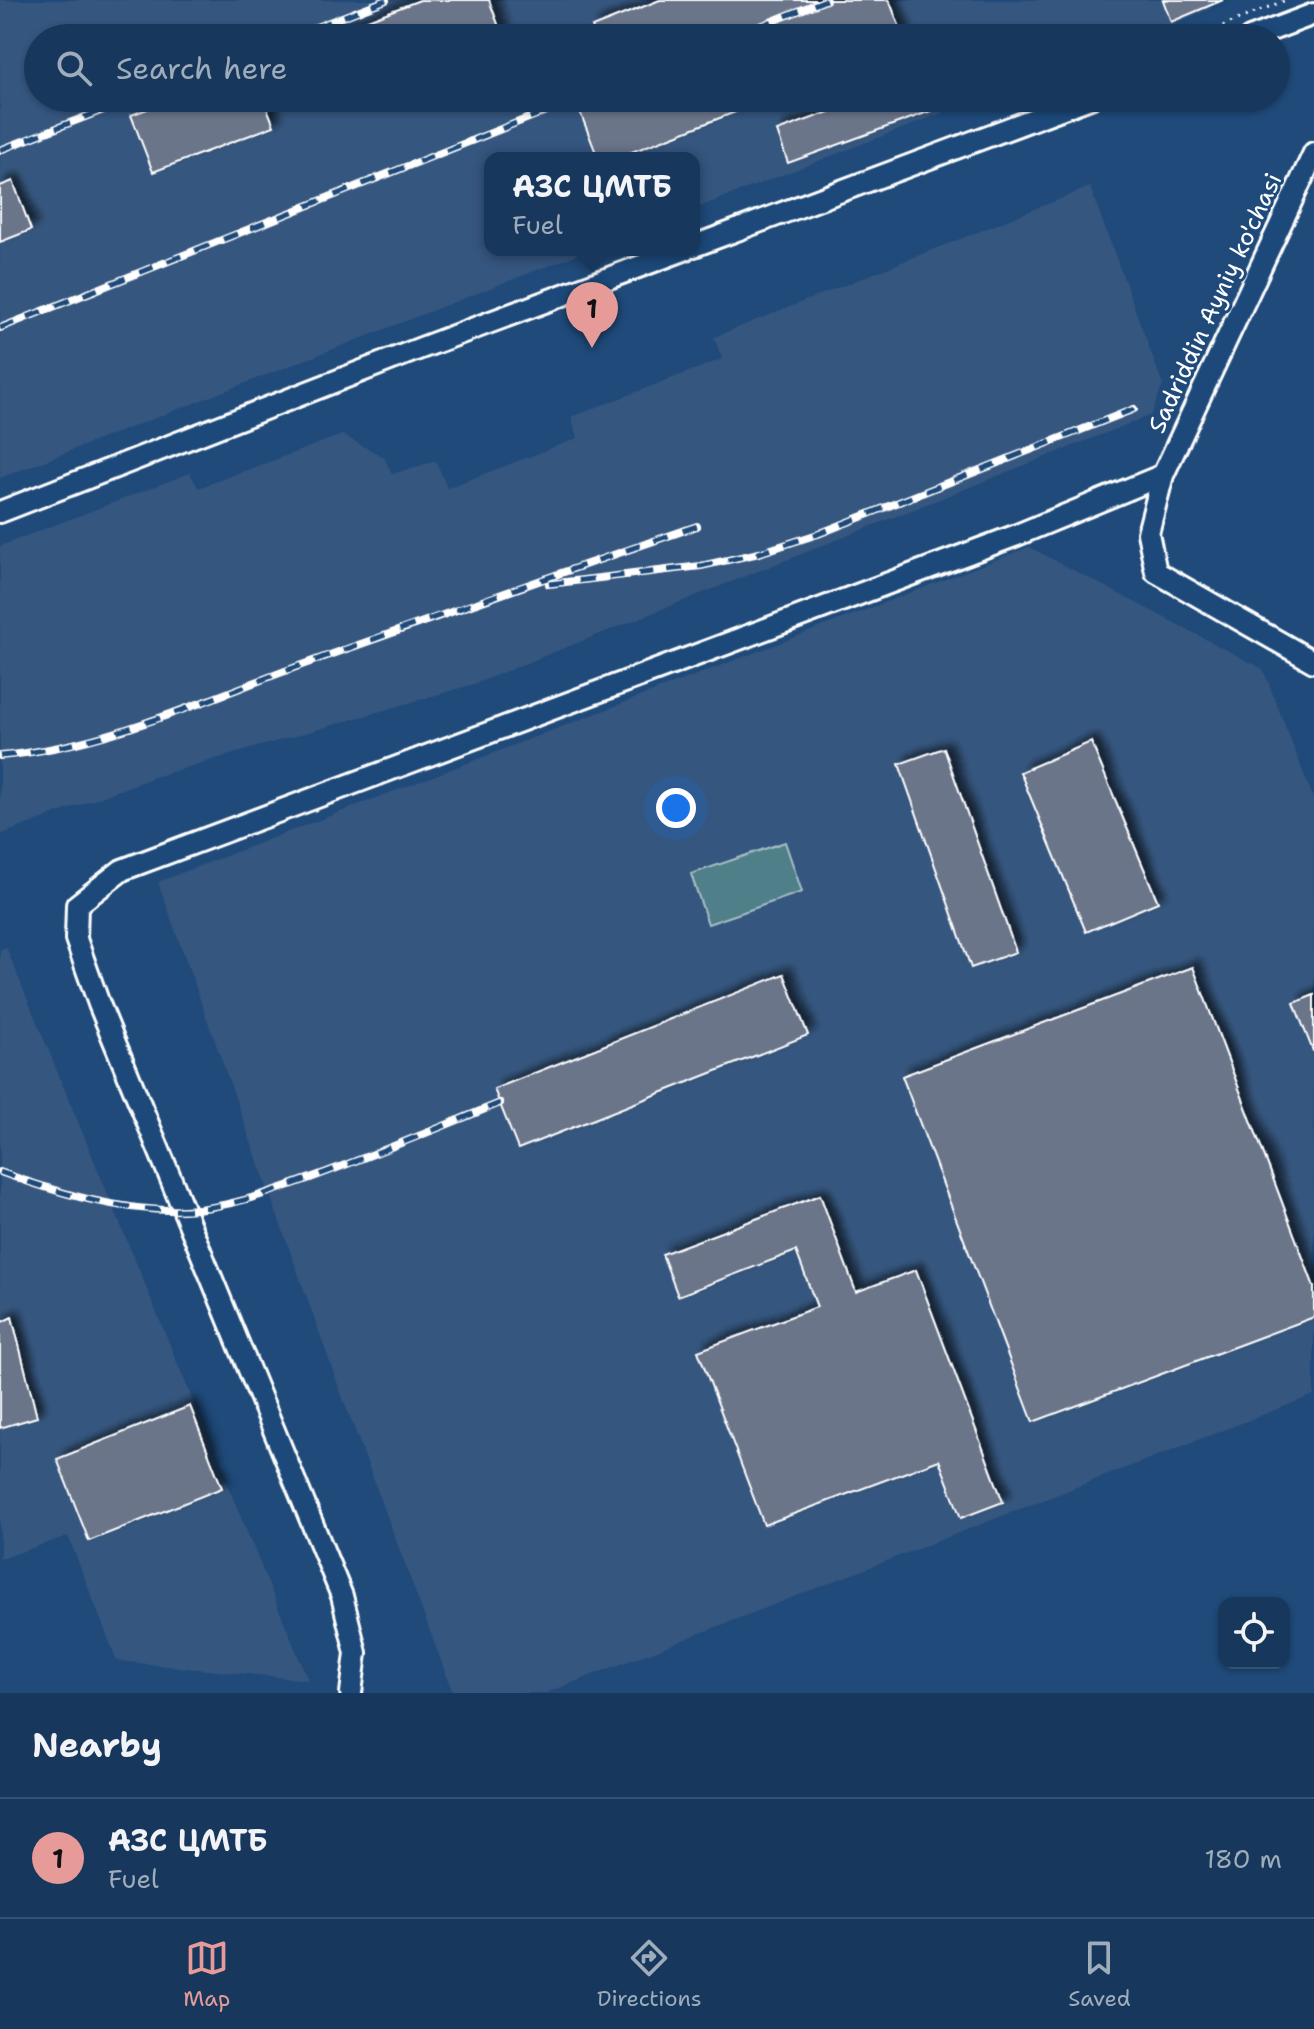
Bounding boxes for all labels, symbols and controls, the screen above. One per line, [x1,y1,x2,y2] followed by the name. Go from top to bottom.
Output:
[24,24,1290,112] search box
[52,46,96,90] icon: search
[116,48,287,89] text: Search here
[484,152,700,256] popup
[512,166,672,207] text: АЗС ЦМТБ
[1141,168,1289,438] street label: Sadriddin Ayniy ko'chasi
[512,207,563,242] text: Fuel
[566,282,618,348] pin: 1
[656,788,696,828] your location
[1218,1597,1290,1669] map controls
[1218,1597,1290,1669] button: locate
[32,1722,162,1768] text: Nearby
[108,1820,268,1861] text: АЗС ЦМТБ
[52,1841,64,1876] text: 1
[1204,1841,1282,1876] text: 180 m
[108,1861,159,1896] text: Fuel
[183,1936,230,2013] tab: Map
[597,1936,702,2013] tab: Directions
[1068,1936,1131,2013] tab: Saved

